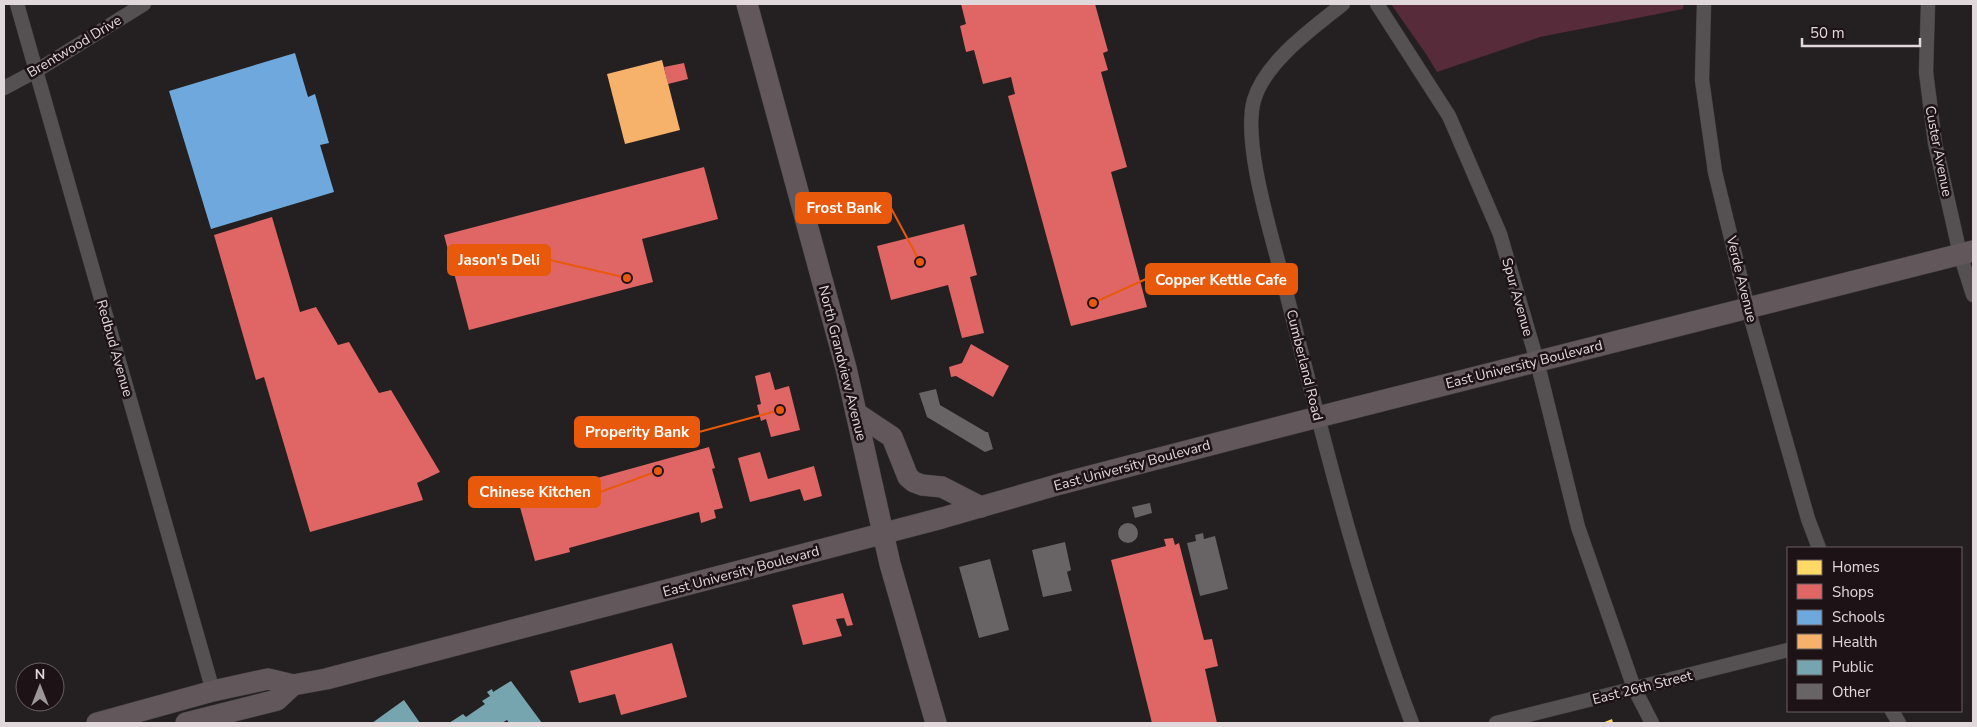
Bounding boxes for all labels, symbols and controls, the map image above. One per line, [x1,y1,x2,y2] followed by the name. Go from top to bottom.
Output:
[24,11,125,82] street label: Brentwood Drive
[1802,15,1920,47] scale bar
[1810,23,1845,43] text: 50 m
[1920,104,1957,198] street label: Custer Avenue
[796,193,891,223] callout: Frost Bank
[806,198,882,218] text: Frost Bank
[1721,233,1761,324] street label: Verde Avenue
[448,245,550,275] callout: Jason's Deli
[457,250,540,270] text: Jason's Deli
[1497,256,1538,339] street label: Spur Avenue
[1146,264,1297,294] callout: Copper Kettle Cafe
[1155,270,1287,290] text: Copper Kettle Cafe
[814,283,871,443] street label: North Grandview Avenue
[92,297,137,399] street label: Redbud Avenue
[1282,308,1327,423] street label: Cumberland Road
[1444,336,1605,393] street label: East University Boulevard
[575,417,699,447] callout: Properity Bank
[585,422,690,442] text: Properity Bank
[1052,435,1213,496] street label: East University Boulevard
[469,477,600,507] callout: Chinese Kitchen
[479,482,591,502] text: Chinese Kitchen
[661,541,822,602] street label: East University Boulevard
[1787,547,1962,712] legend
[1832,557,1880,577] text: Homes
[1832,582,1874,602] text: Shops
[1832,607,1885,627] text: Schools
[1832,632,1877,652] text: Health
[1832,657,1873,677] text: Public
[15,662,65,712] north arrow
[35,665,45,684] text: N
[1590,666,1694,709] street label: East 26th Street
[1832,682,1871,702] text: Other

